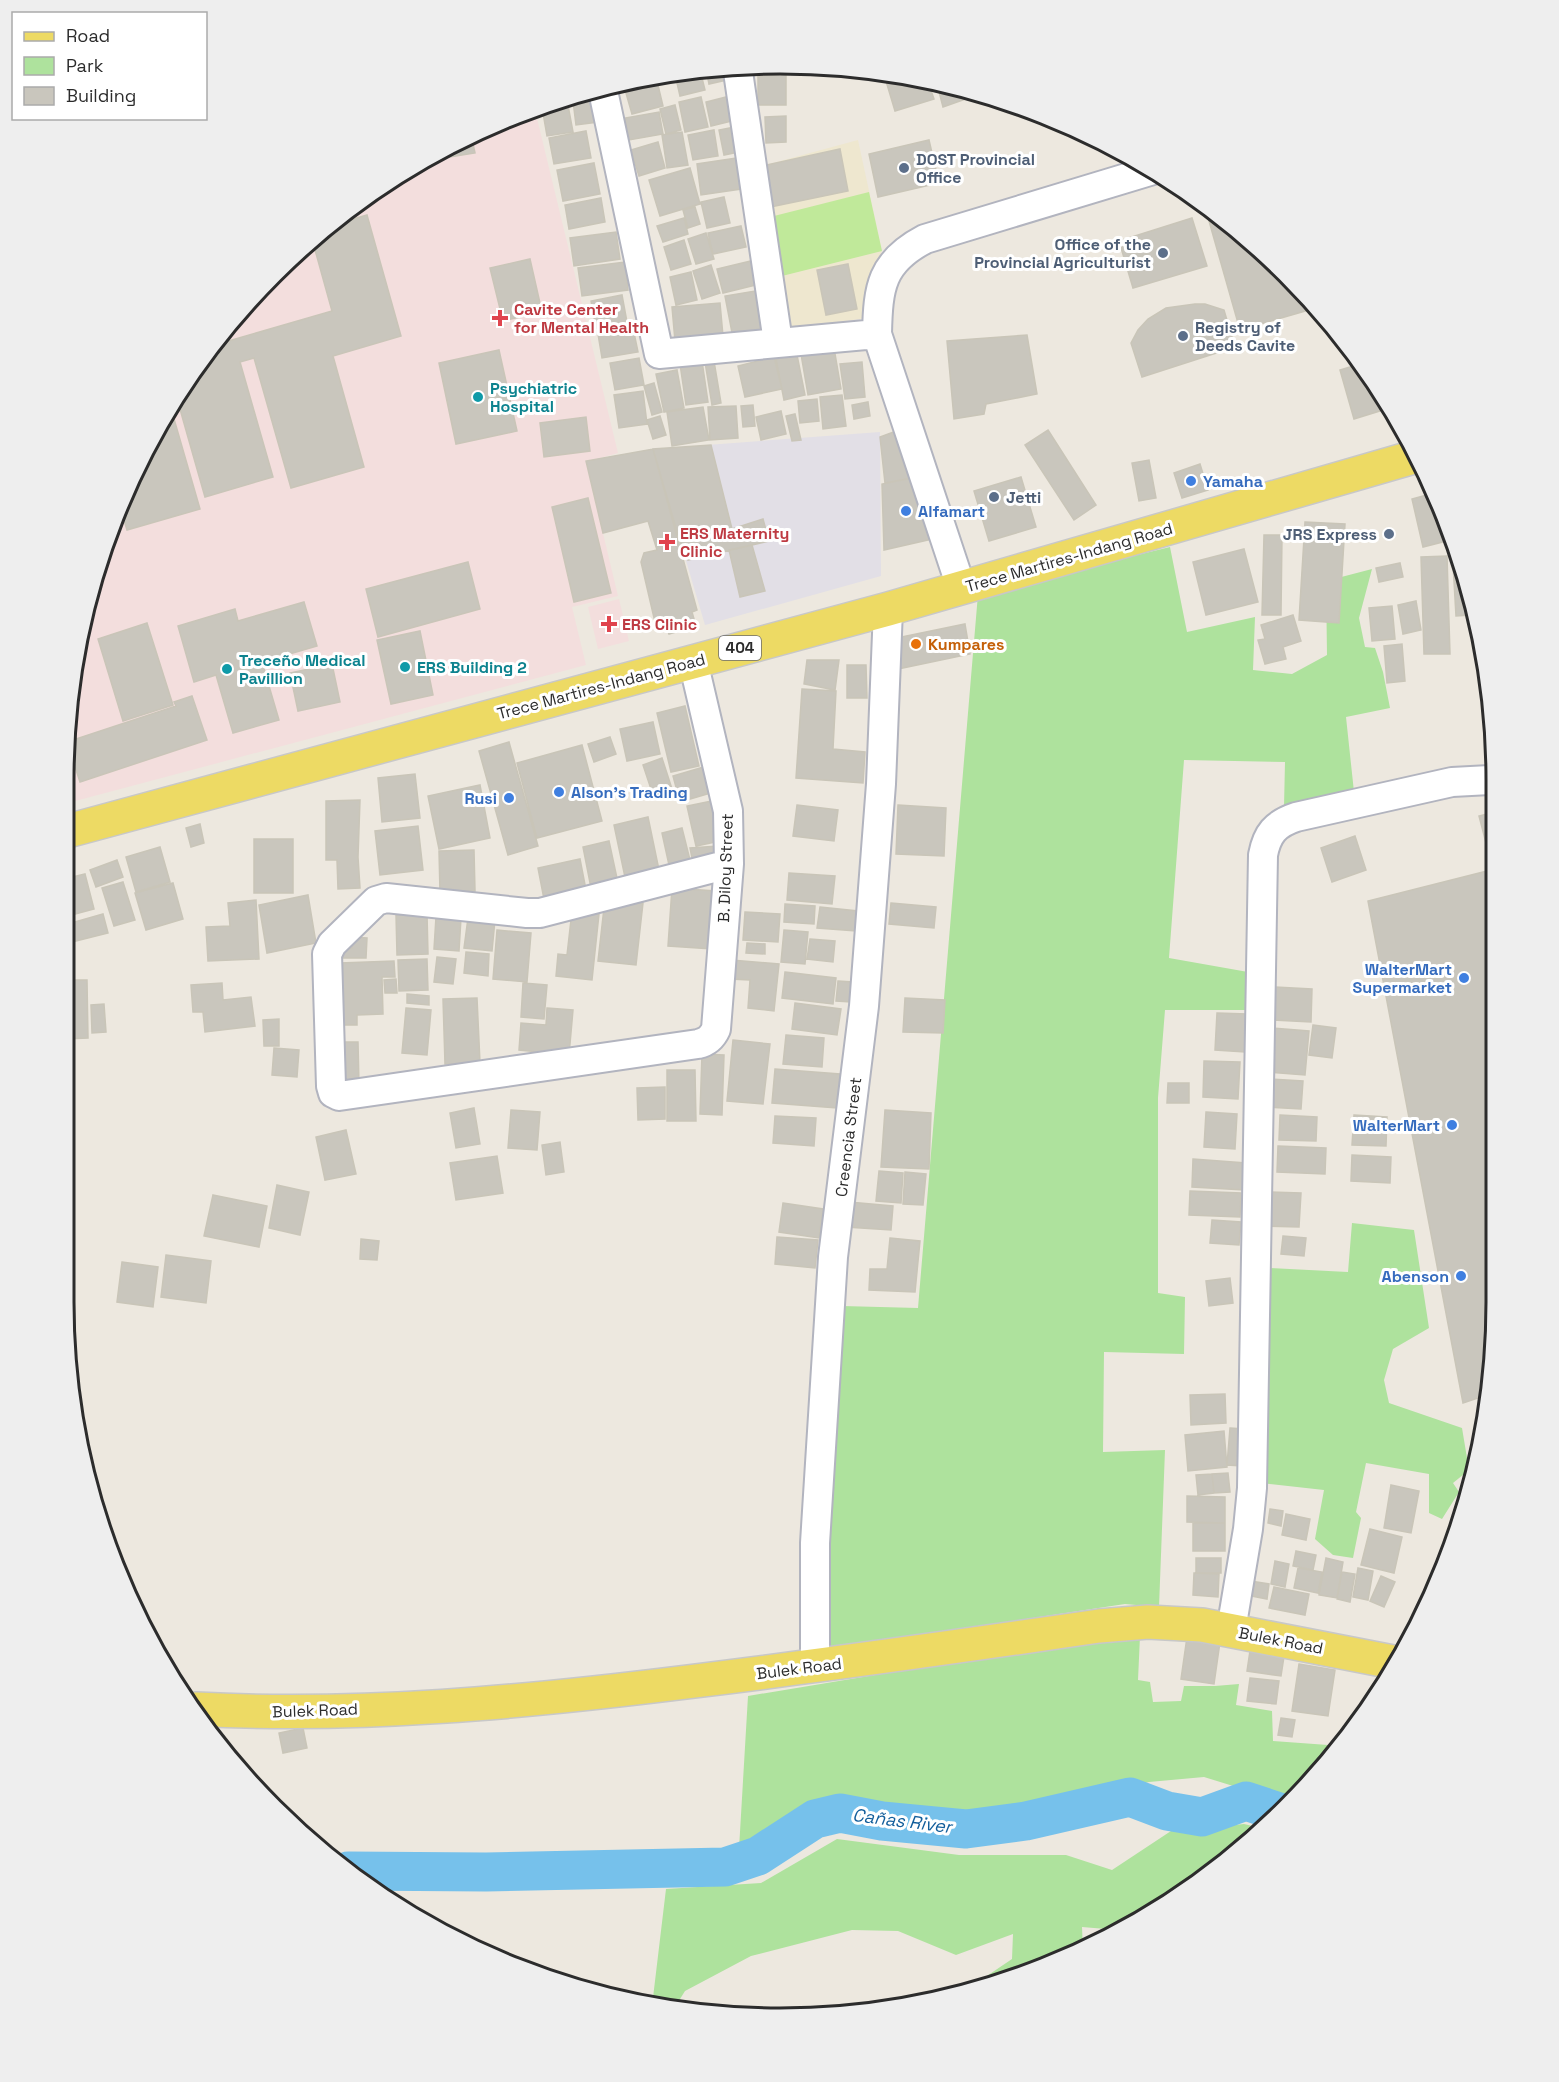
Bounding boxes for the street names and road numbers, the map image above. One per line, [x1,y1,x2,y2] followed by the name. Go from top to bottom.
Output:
[963,518,1175,597] street label: Trece Martires-Indang Road
[719,636,761,660] road number: 404
[495,649,707,724] street label: Trece Martires-Indang Road
[713,813,738,923] street label: B. Diloy Street
[831,1076,866,1198] street label: Creencia Street
[1237,1622,1325,1659] street label: Bulek Road
[755,1653,843,1684] street label: Bulek Road
[272,1699,358,1722] street label: Bulek Road

